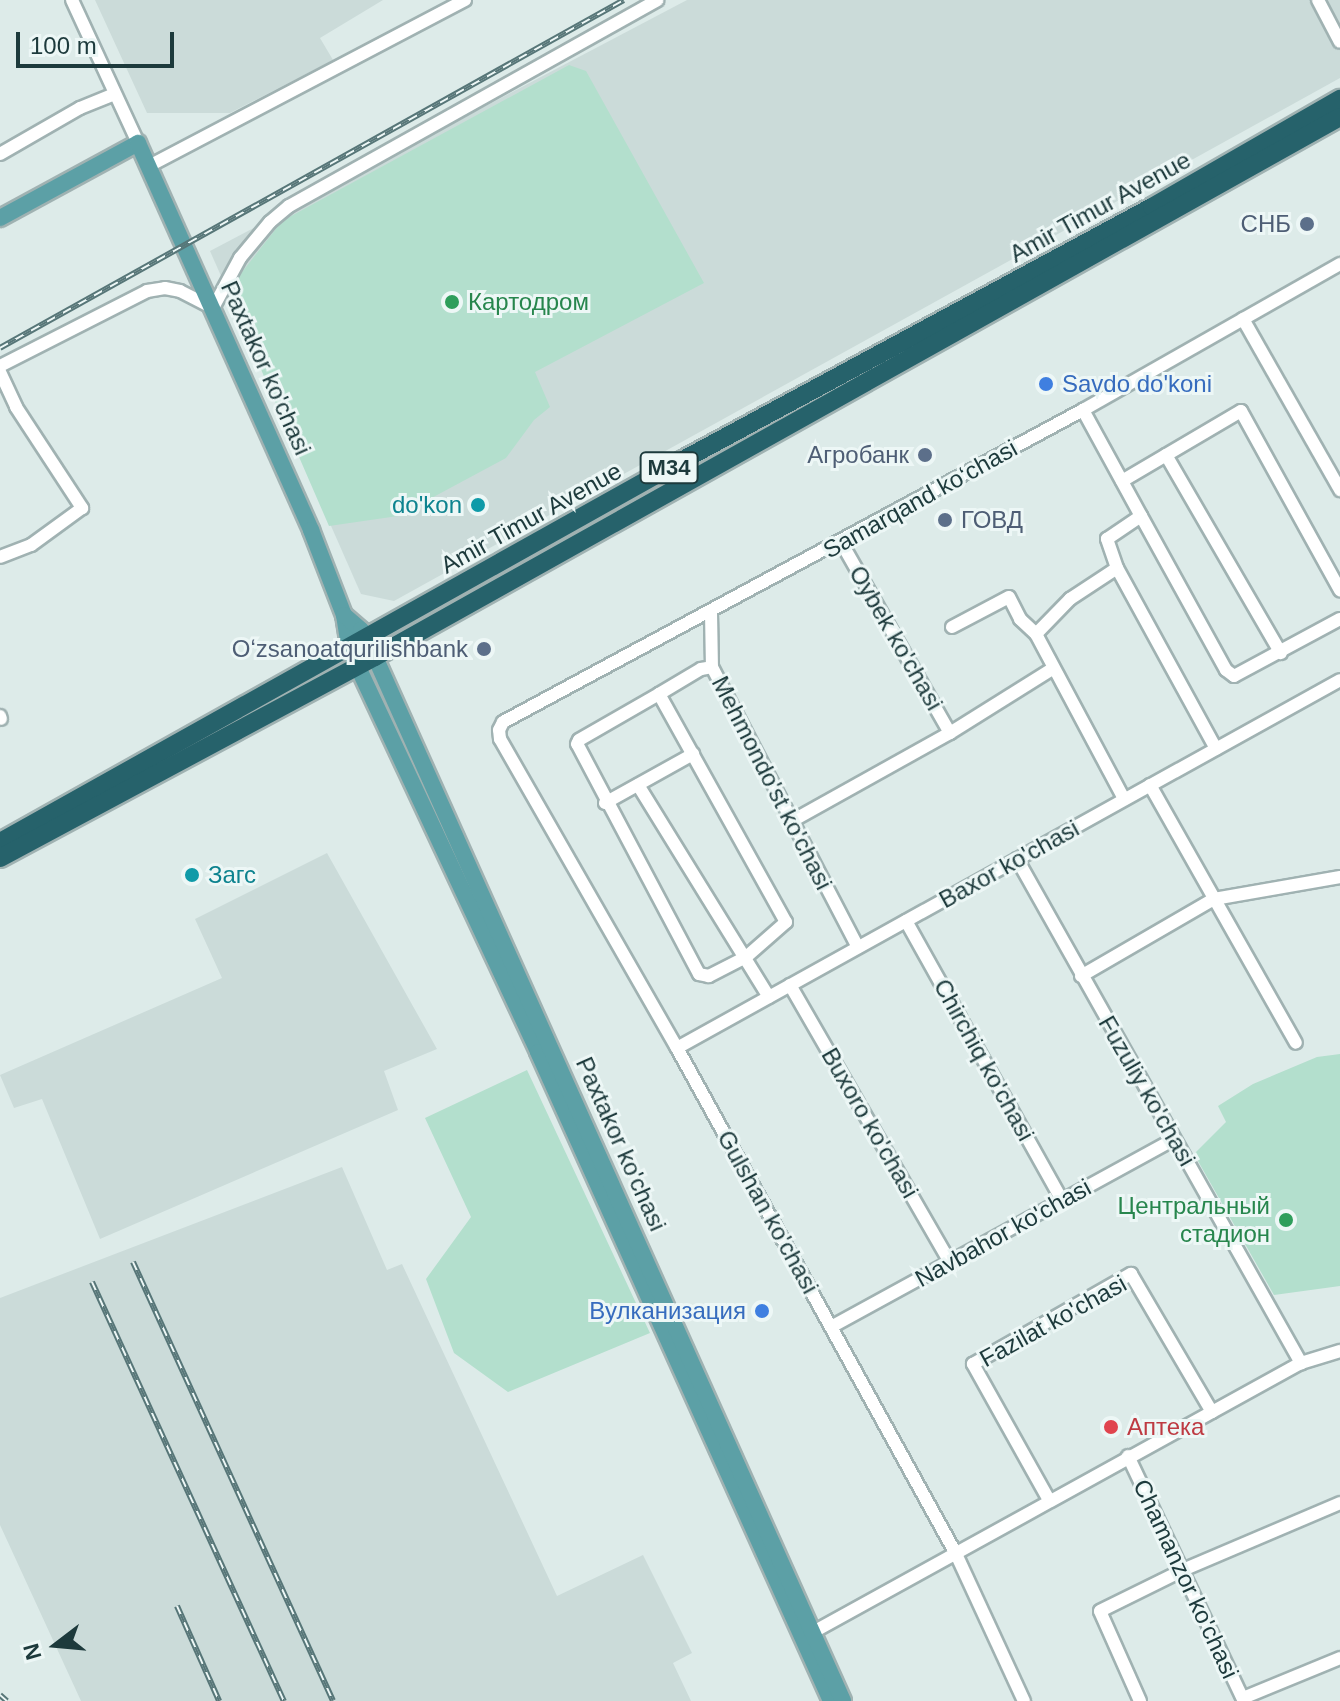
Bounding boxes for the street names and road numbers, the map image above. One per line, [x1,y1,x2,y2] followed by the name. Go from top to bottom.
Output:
[1004,145,1196,269] street label: Amir Timur Avenue
[215,277,317,459] street label: Paxtakor ko'chasi
[818,434,1022,564] street label: Samarqand ko‘chasi
[639,450,699,486] road number: M34
[435,456,627,580] street label: Amir Timur Avenue
[843,561,949,715] street label: Oybek ko'chasi
[706,671,838,895] street label: Mehmondo'st ko'chasi
[934,814,1084,914] street label: Baxor ko'chasi
[928,974,1040,1146] street label: Chirchiq ko'chasi
[1092,1011,1202,1171] street label: Fuzuliy ko'chasi
[815,1043,925,1203] street label: Buxoro ko'chasi
[570,1053,672,1235] street label: Paxtakor ko'chasi
[711,1125,825,1299] street label: Gulshan ko'chasi
[910,1173,1096,1293] street label: Navbahor ko'chasi
[975,1269,1131,1373] street label: Fazilat ko'chasi
[1127,1475,1245,1683] street label: Chamanzor ko'chasi

